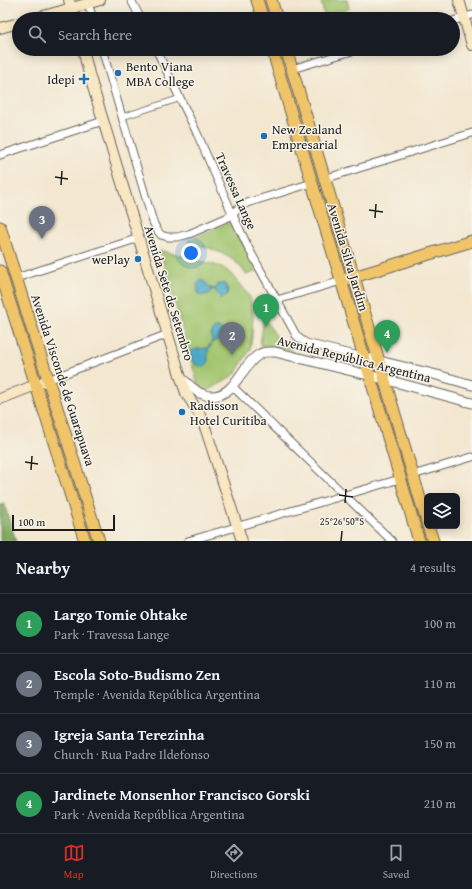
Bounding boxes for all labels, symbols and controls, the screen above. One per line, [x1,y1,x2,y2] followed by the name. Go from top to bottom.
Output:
[12,12,460,56] search box
[26,23,48,45] icon: search
[58,24,132,45] text: Search here
[126,57,194,91] place label: Bento Viana MBA College
[113,68,123,78] marker: Bento Viana MBA College
[47,70,75,89] place label: Idepi
[78,73,90,85] marker: Idepi
[272,120,342,154] place label: New Zealand Empresarial
[259,131,269,141] marker: New Zealand Empresarial
[211,149,261,233] street label: Travessa Lange
[323,201,374,314] street label: Avenida Silva Jardim
[29,206,55,239] pin: 3
[139,223,199,363] street label: Avenida Sete de Setembro
[181,243,201,263] your location
[92,250,131,269] place label: wePlay
[133,254,143,264] marker: wePlay
[26,292,100,469] street label: Avenida Visconde de Guarapuava
[253,294,279,327] pin: 1
[374,320,400,353] pin: 4
[219,322,245,355] pin: 2
[275,331,434,387] street label: Avenida República Argentina
[190,396,268,430] place label: Radisson Hotel Curitiba
[177,407,187,417] marker: Radisson Hotel Curitiba
[424,493,460,529] map controls
[424,493,460,529] button: layers
[12,513,115,532] scale bar
[18,514,45,530] text: 100 m
[320,514,364,529] text: 25°26'50"S
[16,555,70,580] text: Nearby
[410,558,456,577] text: 4 results
[54,604,187,625] text: Largo Tomie Ohtake
[26,614,32,633] text: 1
[424,614,456,633] text: 100 m
[54,625,169,644] text: Park · Travessa Lange
[54,664,220,685] text: Escola Soto-Budismo Zen
[26,674,32,693] text: 2
[424,674,456,693] text: 110 m
[54,685,260,704] text: Temple · Avenida República Argentina
[54,724,204,745] text: Igreja Santa Terezinha
[26,734,32,753] text: 3
[424,734,456,753] text: 150 m
[54,745,210,764] text: Church · Rua Padre Ildefonso
[54,784,310,805] text: Jardinete Monsenhor Francisco Gorski
[26,794,32,813] text: 4
[424,794,456,813] text: 210 m
[54,805,245,824] text: Park · Avenida República Argentina
[63,842,85,882] tab: Map
[210,842,257,882] tab: Directions
[383,842,409,882] tab: Saved

